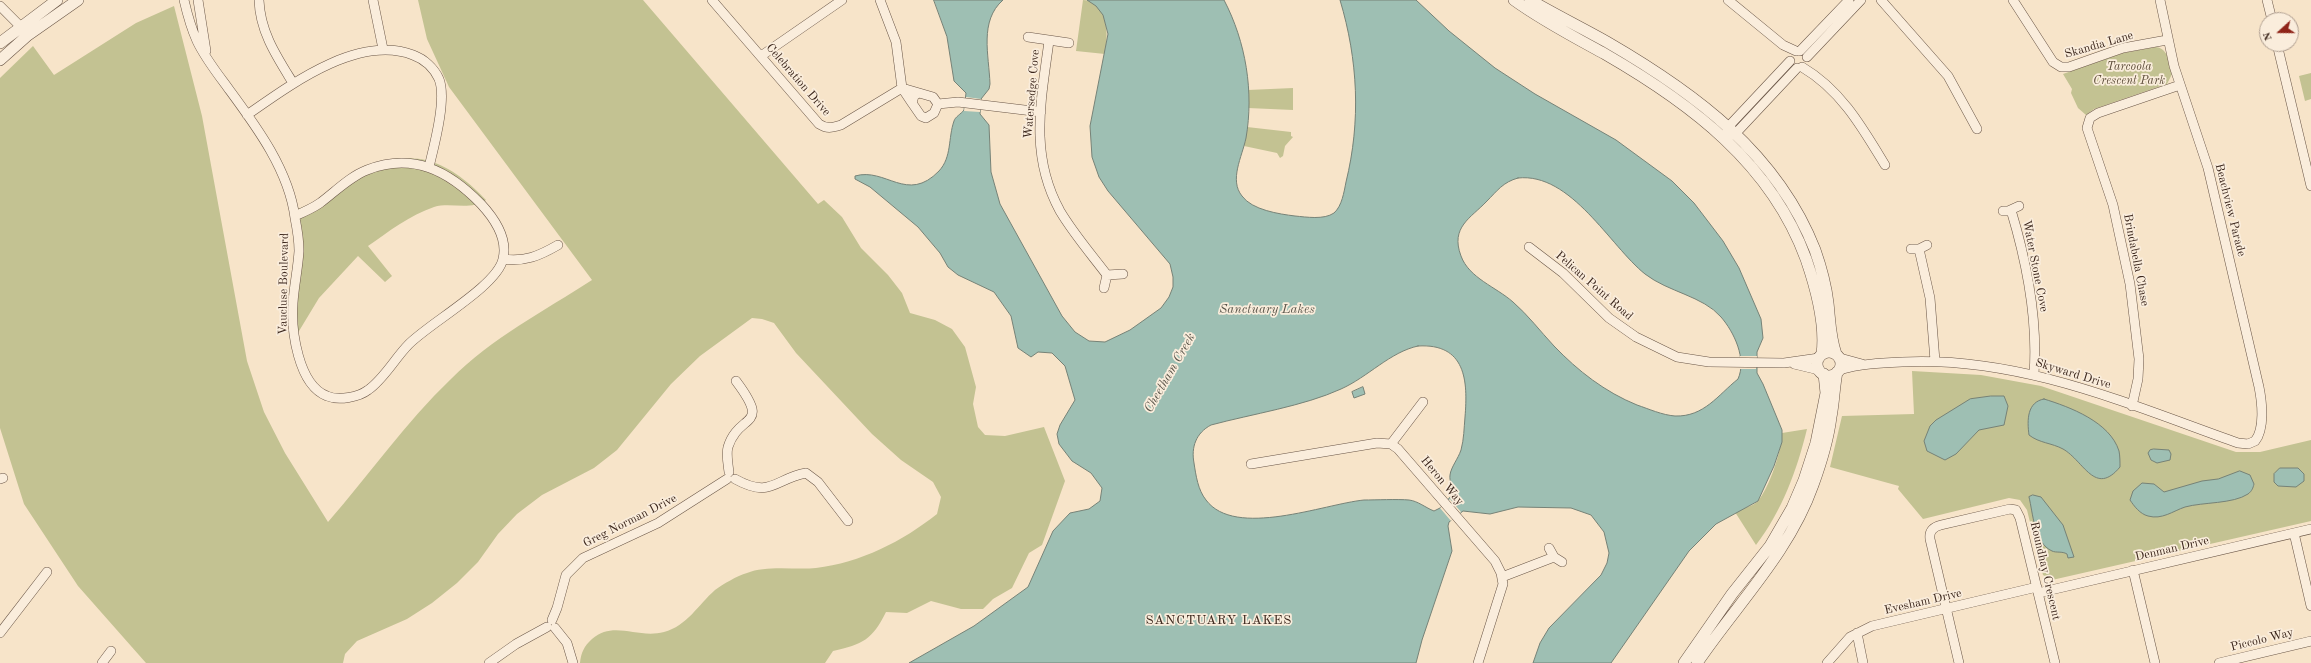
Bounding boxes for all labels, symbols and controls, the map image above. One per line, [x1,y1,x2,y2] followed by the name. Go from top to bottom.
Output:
[2259,12,2299,52] north arrow
[2063,28,2135,62] street label: Skandia Lane
[2262,30,2275,42] text: N
[763,41,833,119] street label: Celebration Drive
[1021,49,1043,139] street label: Watersedge Cove
[2093,60,2165,88] park label: Tarcoola Crescent Park
[2211,162,2249,258] street label: Beachview Parade
[2120,213,2152,307] street label: Brindabella Chase
[2019,219,2051,313] street label: Water Stone Cove
[276,233,292,335] street label: Vaucluse Boulevard
[1552,248,1636,324] street label: Pelican Point Road
[1219,302,1315,318] water label: Sanctuary Lakes
[1141,330,1199,416] water label: Cheetham Creek
[2033,356,2113,392] street label: Skyward Drive
[1417,454,1467,508] street label: Heron Way
[581,491,679,551] street label: Greg Norman Drive
[2027,520,2063,622] street label: Roundhay Crescent
[2134,533,2210,565] street label: Denman Drive
[1883,586,1963,618] street label: Evesham Drive
[1146,613,1292,629] district label: SANCTUARY LAKES
[2229,625,2295,655] street label: Piccolo Way

